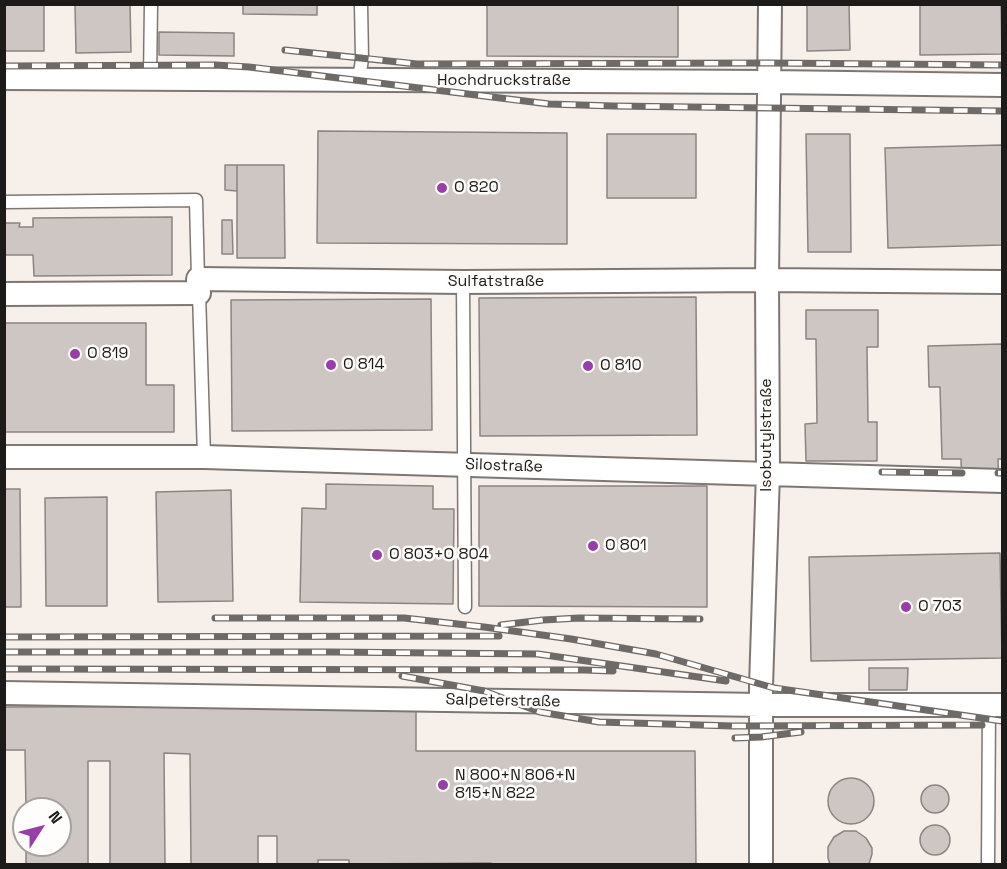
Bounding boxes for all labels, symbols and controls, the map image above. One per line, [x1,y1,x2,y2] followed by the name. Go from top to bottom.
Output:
[437,71,571,91] street label: Hochdruckstraße
[454,178,499,198] place label: O 820
[435,181,449,195] marker: O 820
[448,272,544,292] street label: Sulfatstraße
[87,344,128,364] place label: O 819
[68,347,82,361] marker: O 819
[343,355,384,375] place label: O 814
[600,356,642,376] place label: O 810
[324,358,338,372] marker: O 814
[581,359,595,373] marker: O 810
[757,378,777,492] street label: Isobutylstraße
[465,455,543,477] street label: Silostraße
[605,536,647,556] place label: O 801
[586,539,600,553] marker: O 801
[389,545,489,565] place label: O 803+O 804
[370,548,384,562] marker: O 803+O 804
[918,597,962,617] place label: O 703
[899,600,913,614] marker: O 703
[445,690,561,712] street label: Salpeterstraße
[455,766,575,804] place label: N 800+N 806+N 815+N 822
[436,778,450,792] marker: N 800+N 806+N 815+N 822
[12,797,72,857] north arrow
[44,807,67,828] text: N

